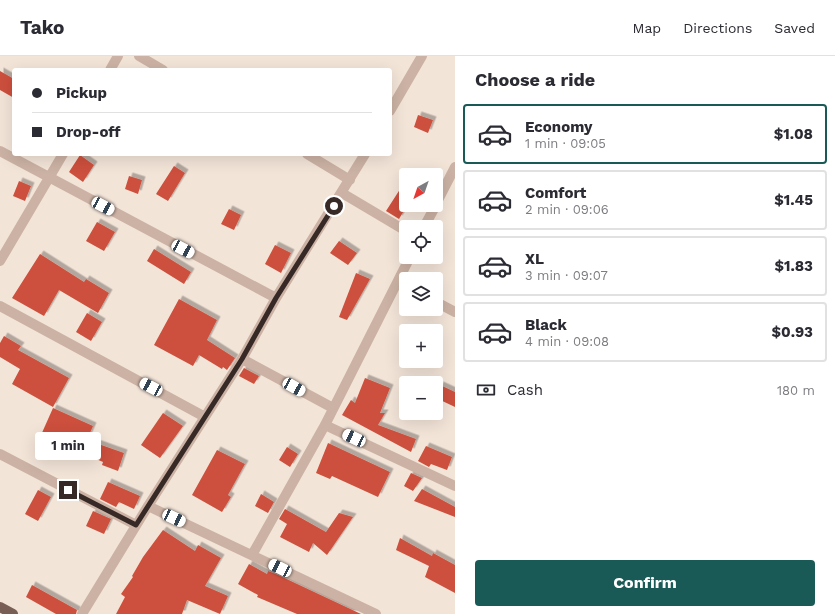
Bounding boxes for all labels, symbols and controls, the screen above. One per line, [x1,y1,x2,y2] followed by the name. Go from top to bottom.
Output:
[20,16,64,39] text: Tako
[633,20,661,36] text: Map
[683,20,752,36] text: Directions
[774,20,815,36] text: Saved
[475,69,595,90] text: Choose a ride
[56,84,107,102] text: Pickup
[477,116,513,152] icon: car
[525,118,592,136] text: Economy
[56,123,121,141] text: Drop-off
[774,125,813,143] text: $1.08
[525,136,606,151] text: 1 min · 09:05
[399,168,443,212] north arrow
[399,168,443,420] map controls
[477,182,513,218] icon: car
[525,184,586,202] text: Comfort
[774,191,813,209] text: $1.45
[90,195,116,217] car
[325,197,343,215] route start
[525,202,609,217] text: 2 min · 09:06
[399,220,443,264] button: locate
[170,238,196,260] car
[477,248,513,284] icon: car
[525,250,544,268] text: XL
[774,257,813,275] text: $1.83
[525,268,608,283] text: 3 min · 09:07
[399,272,443,316] button: layers
[477,314,513,350] icon: car
[525,316,567,334] text: Black
[772,323,813,341] text: $0.93
[399,324,443,368] button: +
[525,334,609,349] text: 4 min · 09:08
[138,376,164,398] car
[281,376,307,398] car
[399,376,443,420] button: −
[475,379,497,401] icon: cash
[507,381,543,399] text: Cash
[777,383,815,398] text: 180 m
[341,427,367,449] car
[35,432,101,460] callout: 1 min
[51,438,85,453] text: 1 min
[59,481,77,499] route end
[161,507,187,529] car
[267,557,293,579] car
[475,560,815,606] button: Confirm

